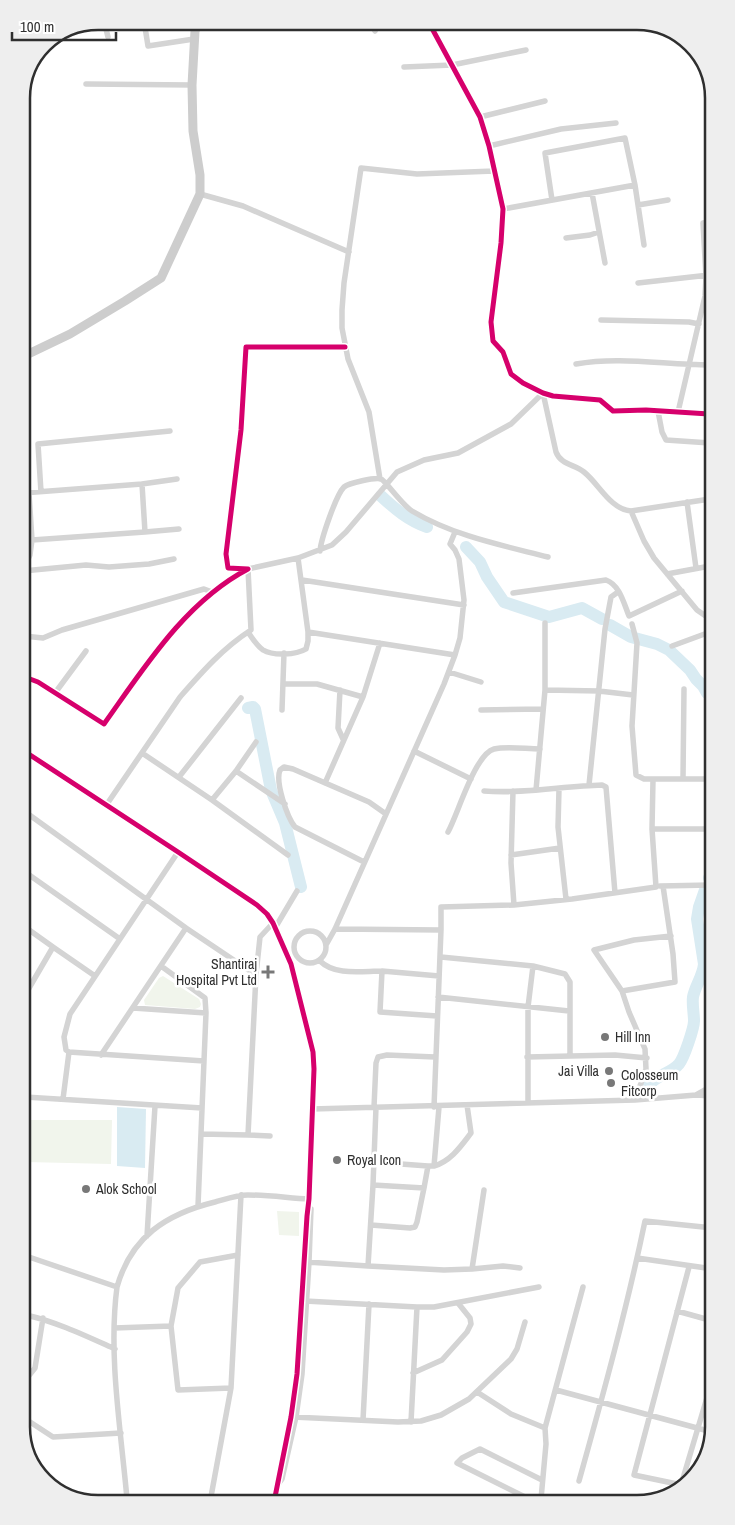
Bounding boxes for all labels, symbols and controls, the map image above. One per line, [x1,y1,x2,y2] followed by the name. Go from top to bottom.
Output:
[12,10,116,42] scale bar
[20,16,54,37] text: 100 m
[176,955,257,989] place label: Shantiraj Hospital Pvt Ltd
[261,965,275,979] marker: Shantiraj Hospital Pvt Ltd
[615,1028,651,1046] place label: Hill Inn
[599,1031,611,1043] marker: Hill Inn
[558,1062,600,1080] place label: Jai Villa
[603,1065,615,1077] marker: Jai Villa
[621,1066,678,1100] place label: Colosseum Fitcorp
[605,1077,617,1089] marker: Colosseum Fitcorp
[347,1151,401,1169] place label: Royal Icon
[331,1154,343,1166] marker: Royal Icon
[95,1180,157,1198] place label: Alok School
[80,1183,92,1195] marker: Alok School

